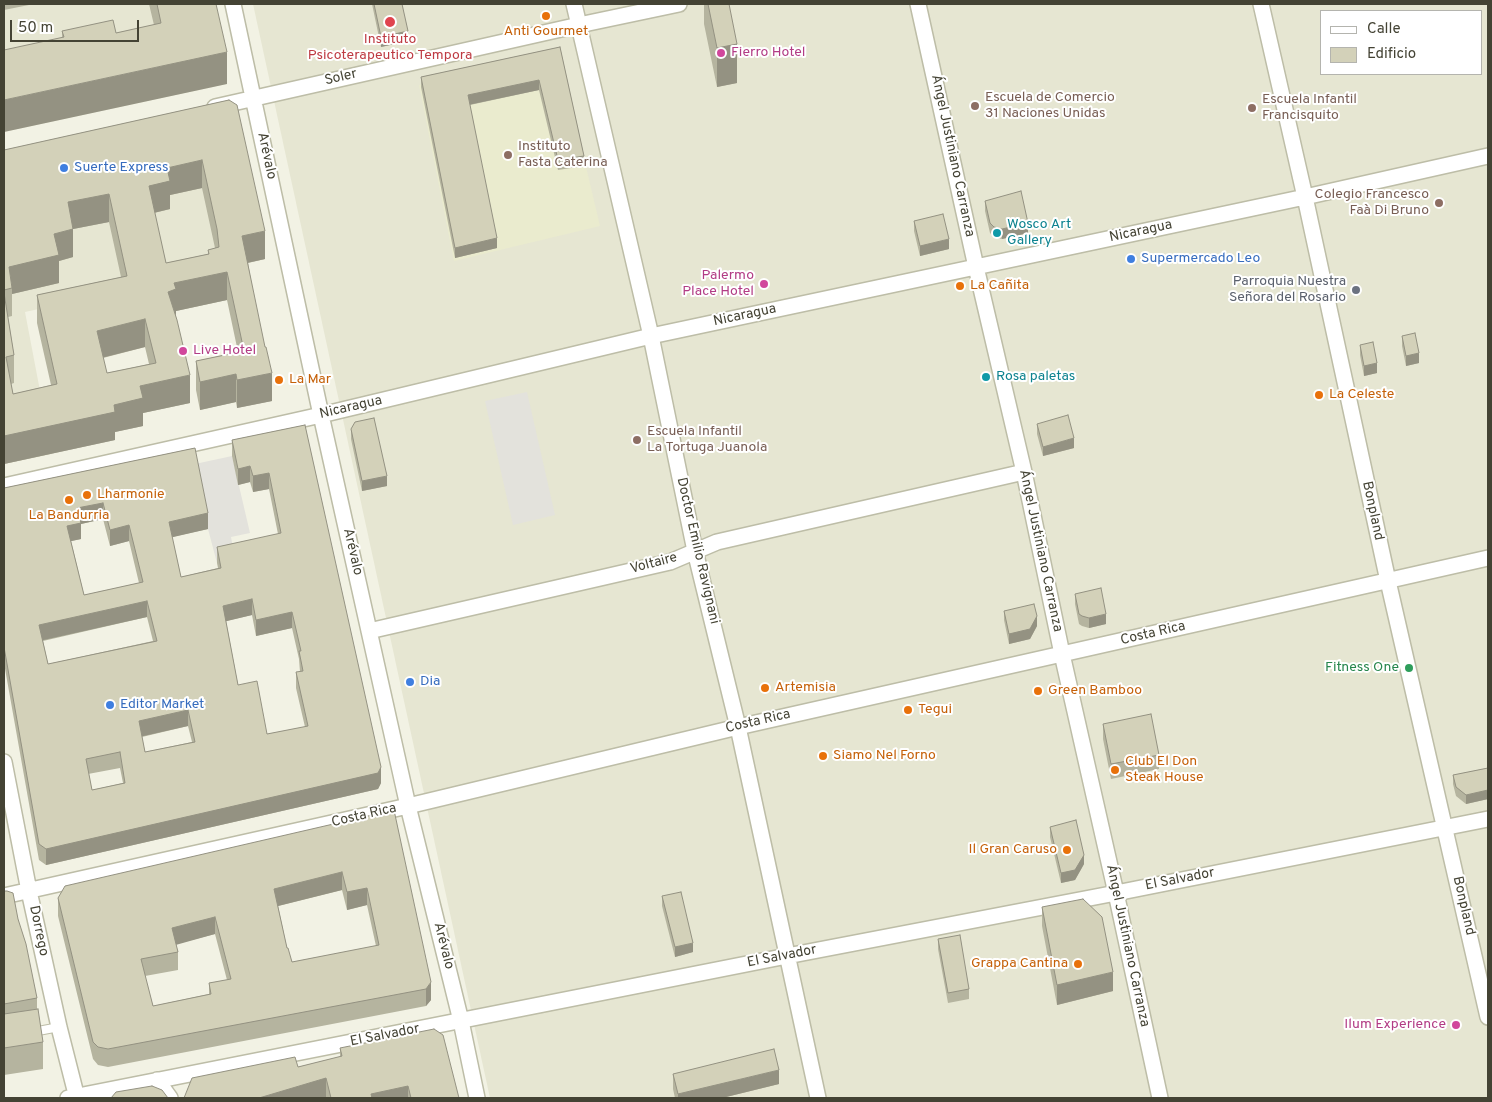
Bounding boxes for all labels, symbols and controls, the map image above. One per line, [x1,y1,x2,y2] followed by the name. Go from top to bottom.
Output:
[12,10,141,42] scale bar
[540,10,552,22] marker: Anti Gourmet
[1320,10,1482,75] legend
[383,15,397,29] marker: Instituto Psicoterapeutico Tempora
[18,19,53,38] text: 50 m
[1367,20,1401,39] text: Calle
[504,24,588,40] place label: Anti Gourmet
[308,32,472,64] place label: Instituto Psicoterapeutico Tempora
[731,45,806,61] place label: Fierro Hotel
[1367,45,1416,64] text: Edificio
[715,47,727,59] marker: Fierro Hotel
[323,66,359,90] street label: Soler
[927,73,977,239] street label: Ángel Justiniano Carranza
[985,90,1115,122] place label: Escuela de Comercio 31 Naciones Unidas
[1262,92,1357,124] place label: Escuela Infantil Francisquito
[969,100,981,112] marker: Escuela de Comercio 31 Naciones Unidas
[1246,102,1258,114] marker: Escuela Infantil Francisquito
[253,131,279,181] street label: Arévalo
[518,139,608,172] place label: Instituto Fasta Caterina
[502,149,514,161] marker: Instituto Fasta Caterina
[74,160,169,176] place label: Suerte Express
[58,162,70,174] marker: Suerte Express
[1315,187,1429,220] place label: Colegio Francesco Faà Di Bruno
[1433,197,1445,209] marker: Colegio Francesco Faà Di Bruno
[1007,217,1071,250] place label: Wosco Art Gallery
[1108,217,1174,247] street label: Nicaragua
[991,227,1003,239] marker: Wosco Art Gallery
[1141,251,1260,267] place label: Supermercado Leo
[1125,253,1137,265] marker: Supermercado Leo
[682,268,754,300] place label: Palermo Place Hotel
[1229,274,1346,306] place label: Parroquia Nuestra Señora del Rosario
[758,278,770,290] marker: Palermo Place Hotel
[970,278,1029,294] place label: La Cañita
[954,280,966,292] marker: La Cañita
[1350,284,1362,296] marker: Parroquia Nuestra Señora del Rosario
[712,301,778,331] street label: Nicaragua
[193,343,256,359] place label: Live Hotel
[177,345,189,357] marker: Live Hotel
[996,369,1075,385] place label: Rosa paletas
[980,371,992,383] marker: Rosa paletas
[289,372,331,388] place label: La Mar
[273,374,285,386] marker: La Mar
[1329,387,1394,403] place label: La Celeste
[1313,389,1325,401] marker: La Celeste
[318,393,384,423] street label: Nicaragua
[647,424,767,457] place label: Escuela Infantil La Tortuga Juanola
[631,434,643,446] marker: Escuela Infantil La Tortuga Juanola
[1015,468,1065,634] street label: Ángel Justiniano Carranza
[672,476,722,626] street label: Doctor Emilio Ravignani
[1358,480,1386,542] street label: Bonpland
[97,487,164,503] place label: Lharmonie
[81,489,93,501] marker: Lharmonie
[63,494,75,506] marker: La Bandurria
[29,508,109,524] place label: La Bandurria
[338,527,366,577] street label: Arévalo
[629,550,679,578] street label: Voltaire
[1119,618,1187,650] street label: Costa Rica
[1325,660,1399,676] place label: Fitness One
[1403,662,1415,674] marker: Fitness One
[420,674,440,690] place label: Dia
[404,676,416,688] marker: Dia
[775,680,836,696] place label: Artemisia
[759,682,771,694] marker: Artemisia
[1048,683,1142,699] place label: Green Bamboo
[1032,685,1044,697] marker: Green Bamboo
[120,697,204,713] place label: Editor Market
[104,699,116,711] marker: Editor Market
[918,702,952,718] place label: Tegui
[902,704,914,716] marker: Tegui
[724,706,792,738] street label: Costa Rica
[833,748,936,764] place label: Siamo Nel Forno
[817,750,829,762] marker: Siamo Nel Forno
[1125,754,1203,786] place label: Club El Don Steak House
[1109,764,1121,776] marker: Club El Don Steak House
[330,800,398,832] street label: Costa Rica
[969,842,1057,858] place label: Il Gran Caruso
[1061,844,1073,856] marker: Il Gran Caruso
[1102,863,1152,1029] street label: Ángel Justiniano Carranza
[1144,865,1216,895] street label: El Salvador
[1448,875,1478,937] street label: Bonpland
[24,904,52,958] street label: Dorrego
[429,921,457,971] street label: Arévalo
[746,942,818,972] street label: El Salvador
[971,956,1068,972] place label: Grappa Cantina
[1072,958,1084,970] marker: Grappa Cantina
[1344,1017,1446,1033] place label: Ilum Experience
[1450,1019,1462,1031] marker: Ilum Experience
[349,1021,421,1051] street label: El Salvador

